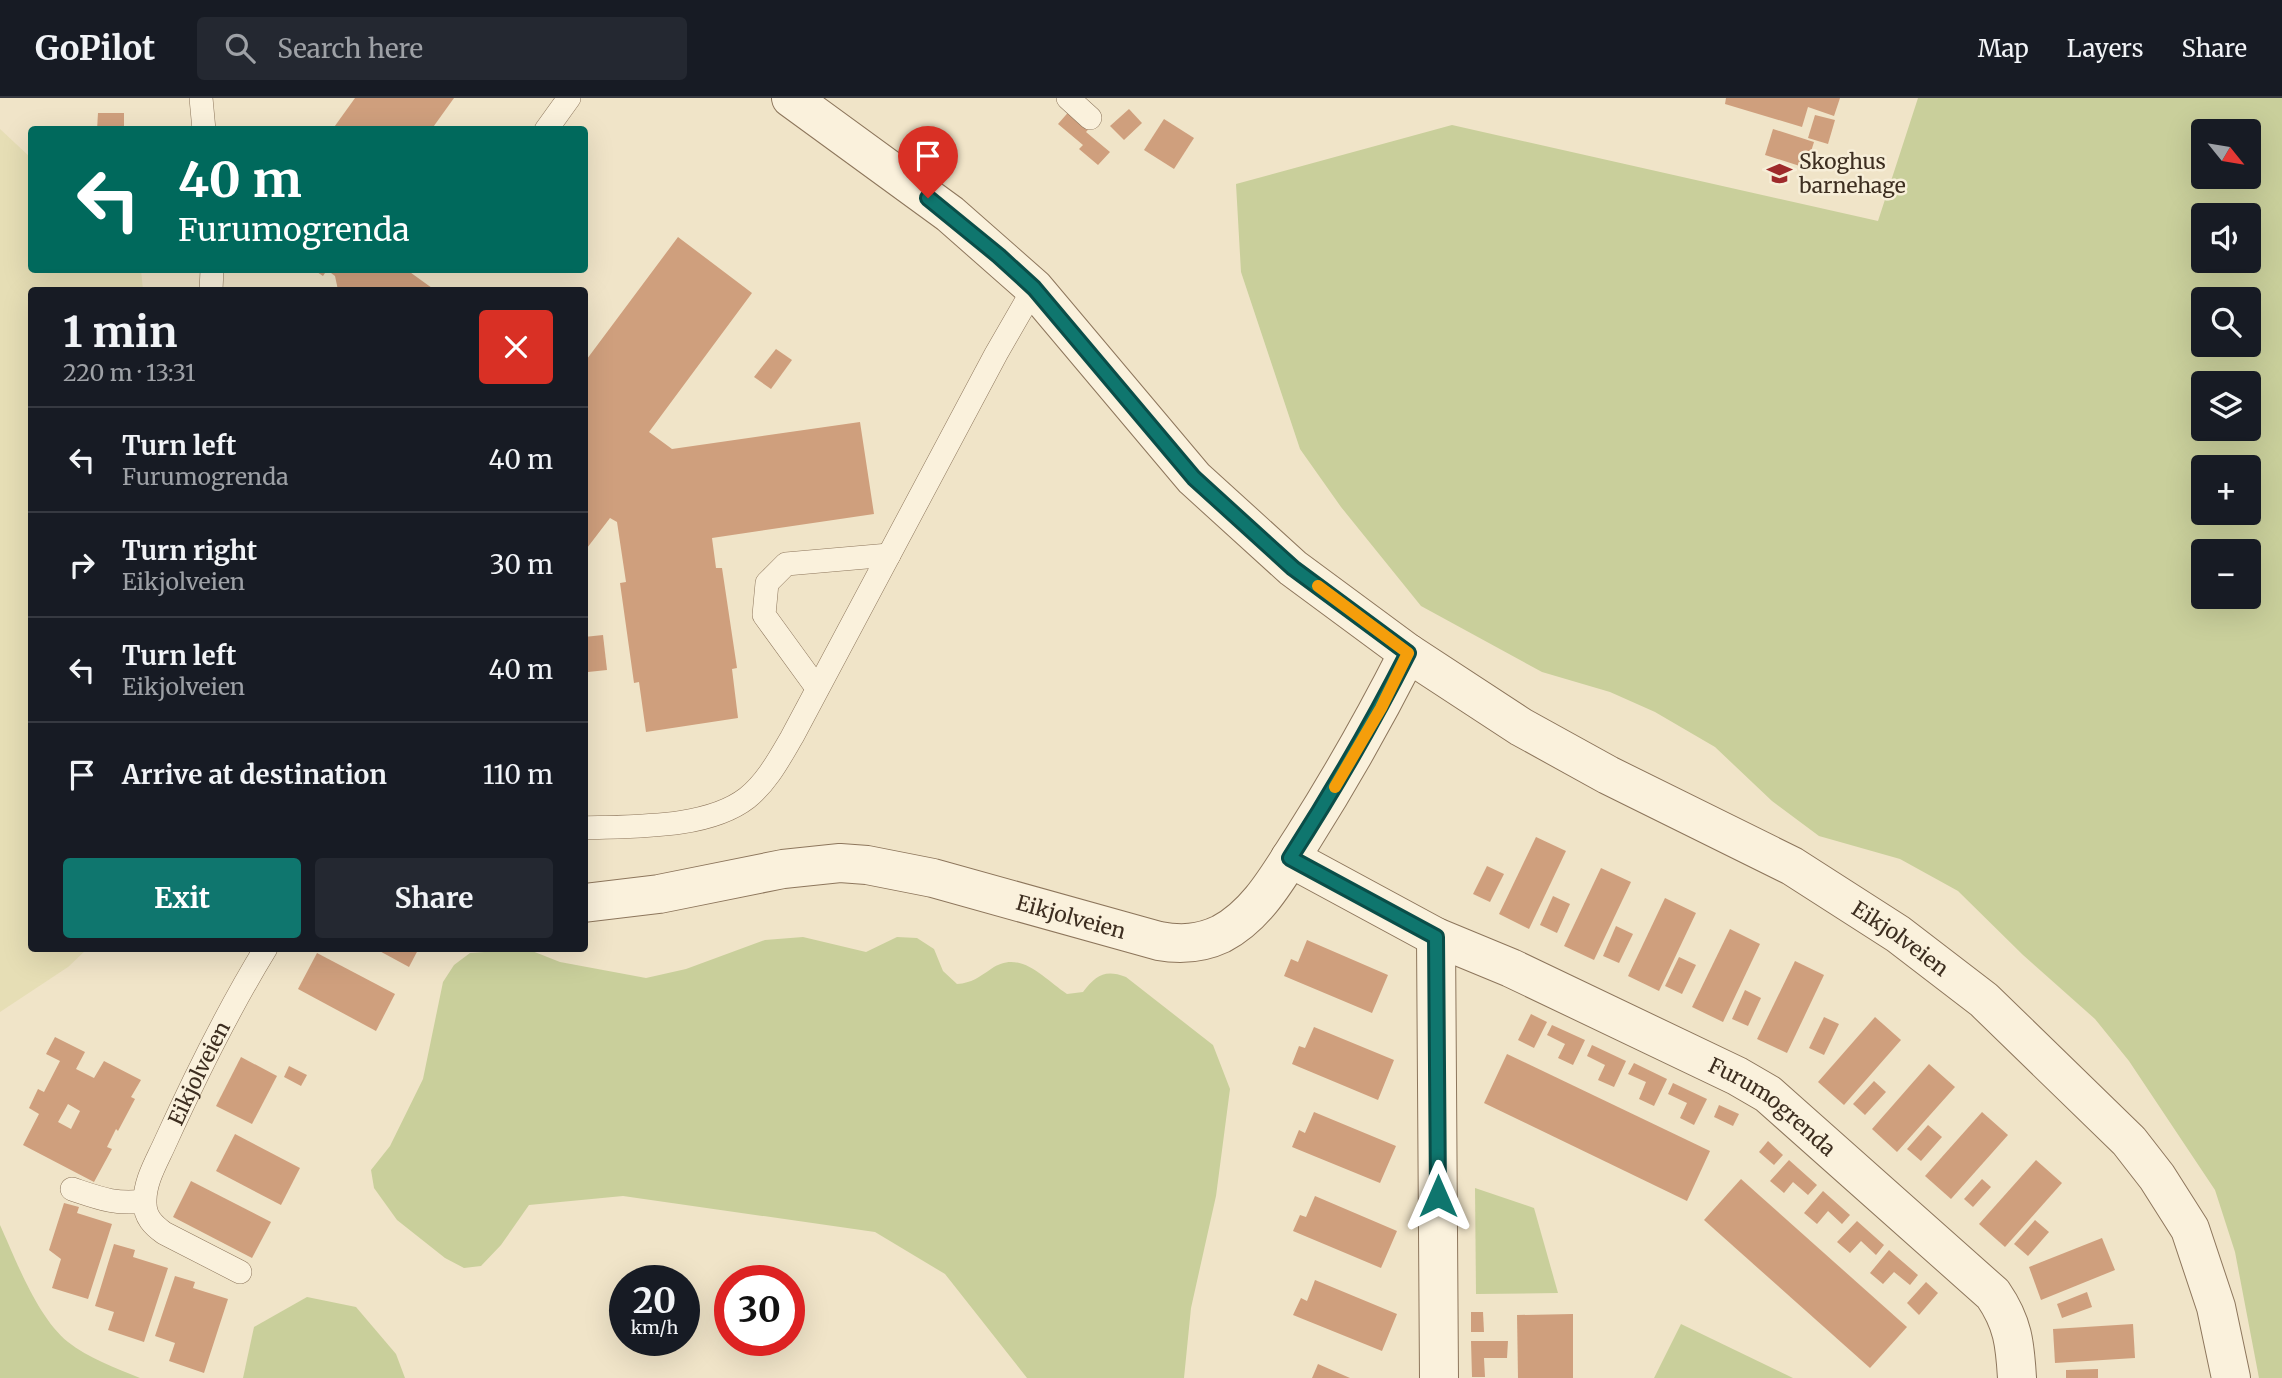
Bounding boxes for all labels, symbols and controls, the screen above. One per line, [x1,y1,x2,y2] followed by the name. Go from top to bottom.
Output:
[197,17,687,80] search box
[35,28,155,69] text: GoPilot
[221,29,259,67] icon: search
[277,32,423,65] text: Search here
[1978,33,2029,64] text: Map
[2067,33,2143,64] text: Layers
[2181,33,2247,64] text: Share
[2191,119,2261,189] north arrow
[2191,119,2261,609] map controls
[898,126,958,198] pin
[909,137,947,175] icon: arrive
[1798,148,1906,199] place label: Skoghus barnehage
[178,149,302,210] text: 40 m
[63,154,154,245] icon: left
[1765,159,1793,187] school or university icon: Skoghus barnehage
[2191,203,2261,273] button: sound
[178,210,410,250] text: Furumogrenda
[2191,287,2261,357] button: search
[63,306,177,358] text: 1 min
[479,310,553,384] button: close
[63,358,195,387] text: 220 m · 13:31
[2191,371,2261,441] button: layers
[122,429,236,462] text: Turn left
[63,441,101,479] icon: left
[489,443,553,476] text: 40 m
[2191,455,2261,525] button: +
[122,462,289,491] text: Furumogrenda
[122,534,257,567] text: Turn right
[2191,539,2261,609] button: −
[63,546,101,584] icon: right
[490,548,553,581] text: 30 m
[122,567,245,596] text: Eikjolveien
[122,639,236,672] text: Turn left
[63,651,101,689] icon: left
[489,653,553,686] text: 40 m
[122,672,245,701] text: Eikjolveien
[63,756,101,794] icon: arrive
[122,758,387,791] text: Arrive at destination
[483,758,553,791] text: 110 m
[63,858,301,938] button: Exit
[315,858,553,938] button: Share
[1013,888,1129,945] street label: Eikjolveien
[1847,895,1954,982] street label: Eikjolveien
[162,1016,236,1129] street label: Eikjolveien
[1704,1051,1842,1162] street label: Furumogrenda
[1401,1159,1475,1233] position arrow
[714,1265,805,1356] speed limit sign: 30
[633,1279,676,1323] text: 20
[631,1316,678,1339] text: km/h

